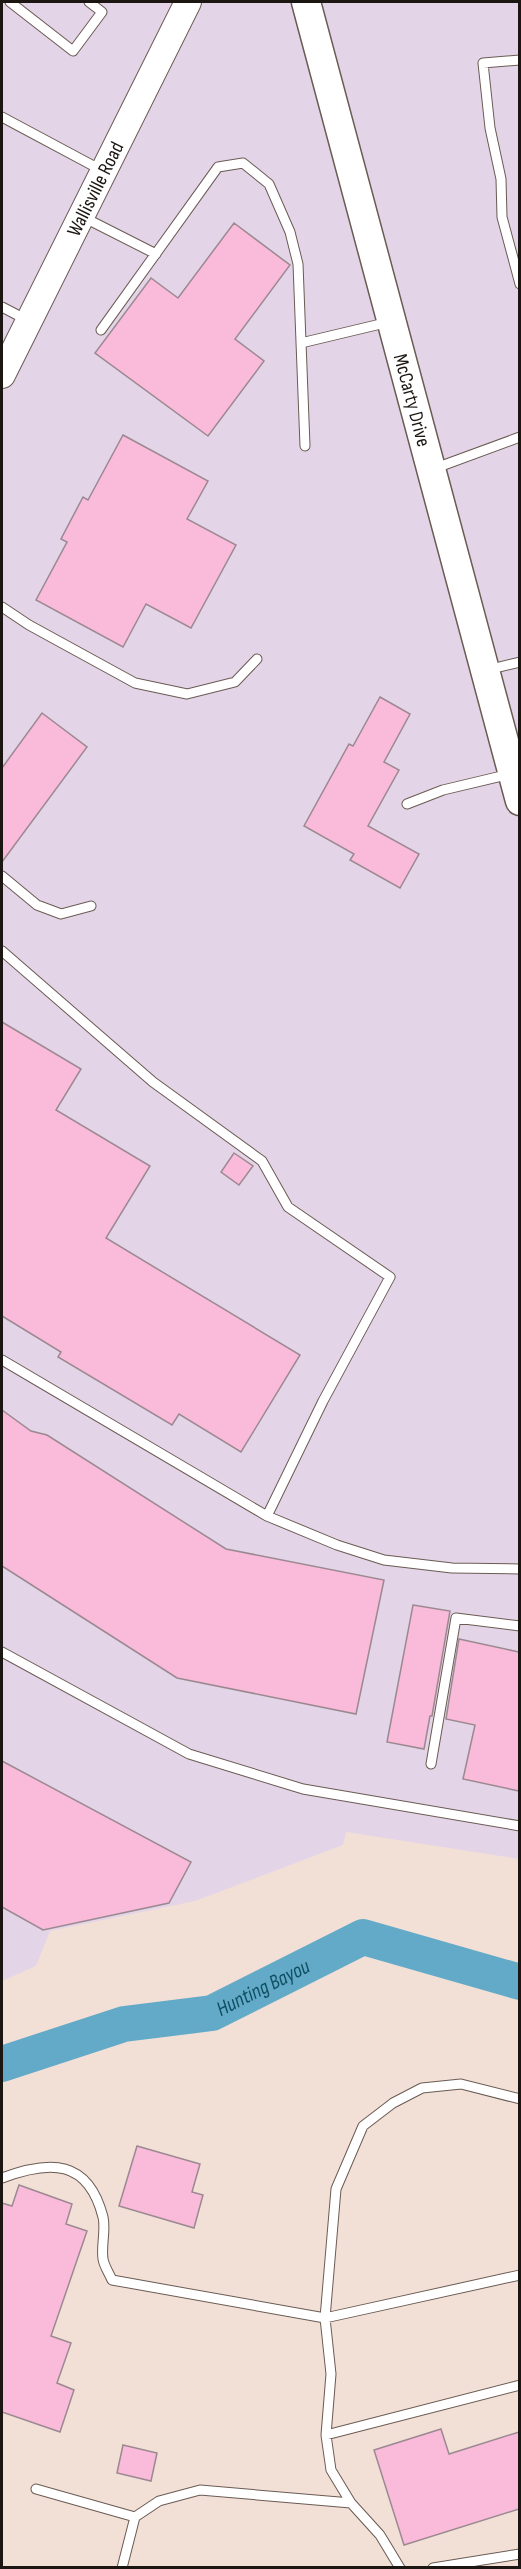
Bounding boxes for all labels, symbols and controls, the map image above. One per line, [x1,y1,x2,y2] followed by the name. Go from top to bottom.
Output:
[62,138,129,240] street label: Wallisville Road
[388,351,436,449] street label: McCarty Drive
[212,1954,314,2022] water label: Hunting Bayou

